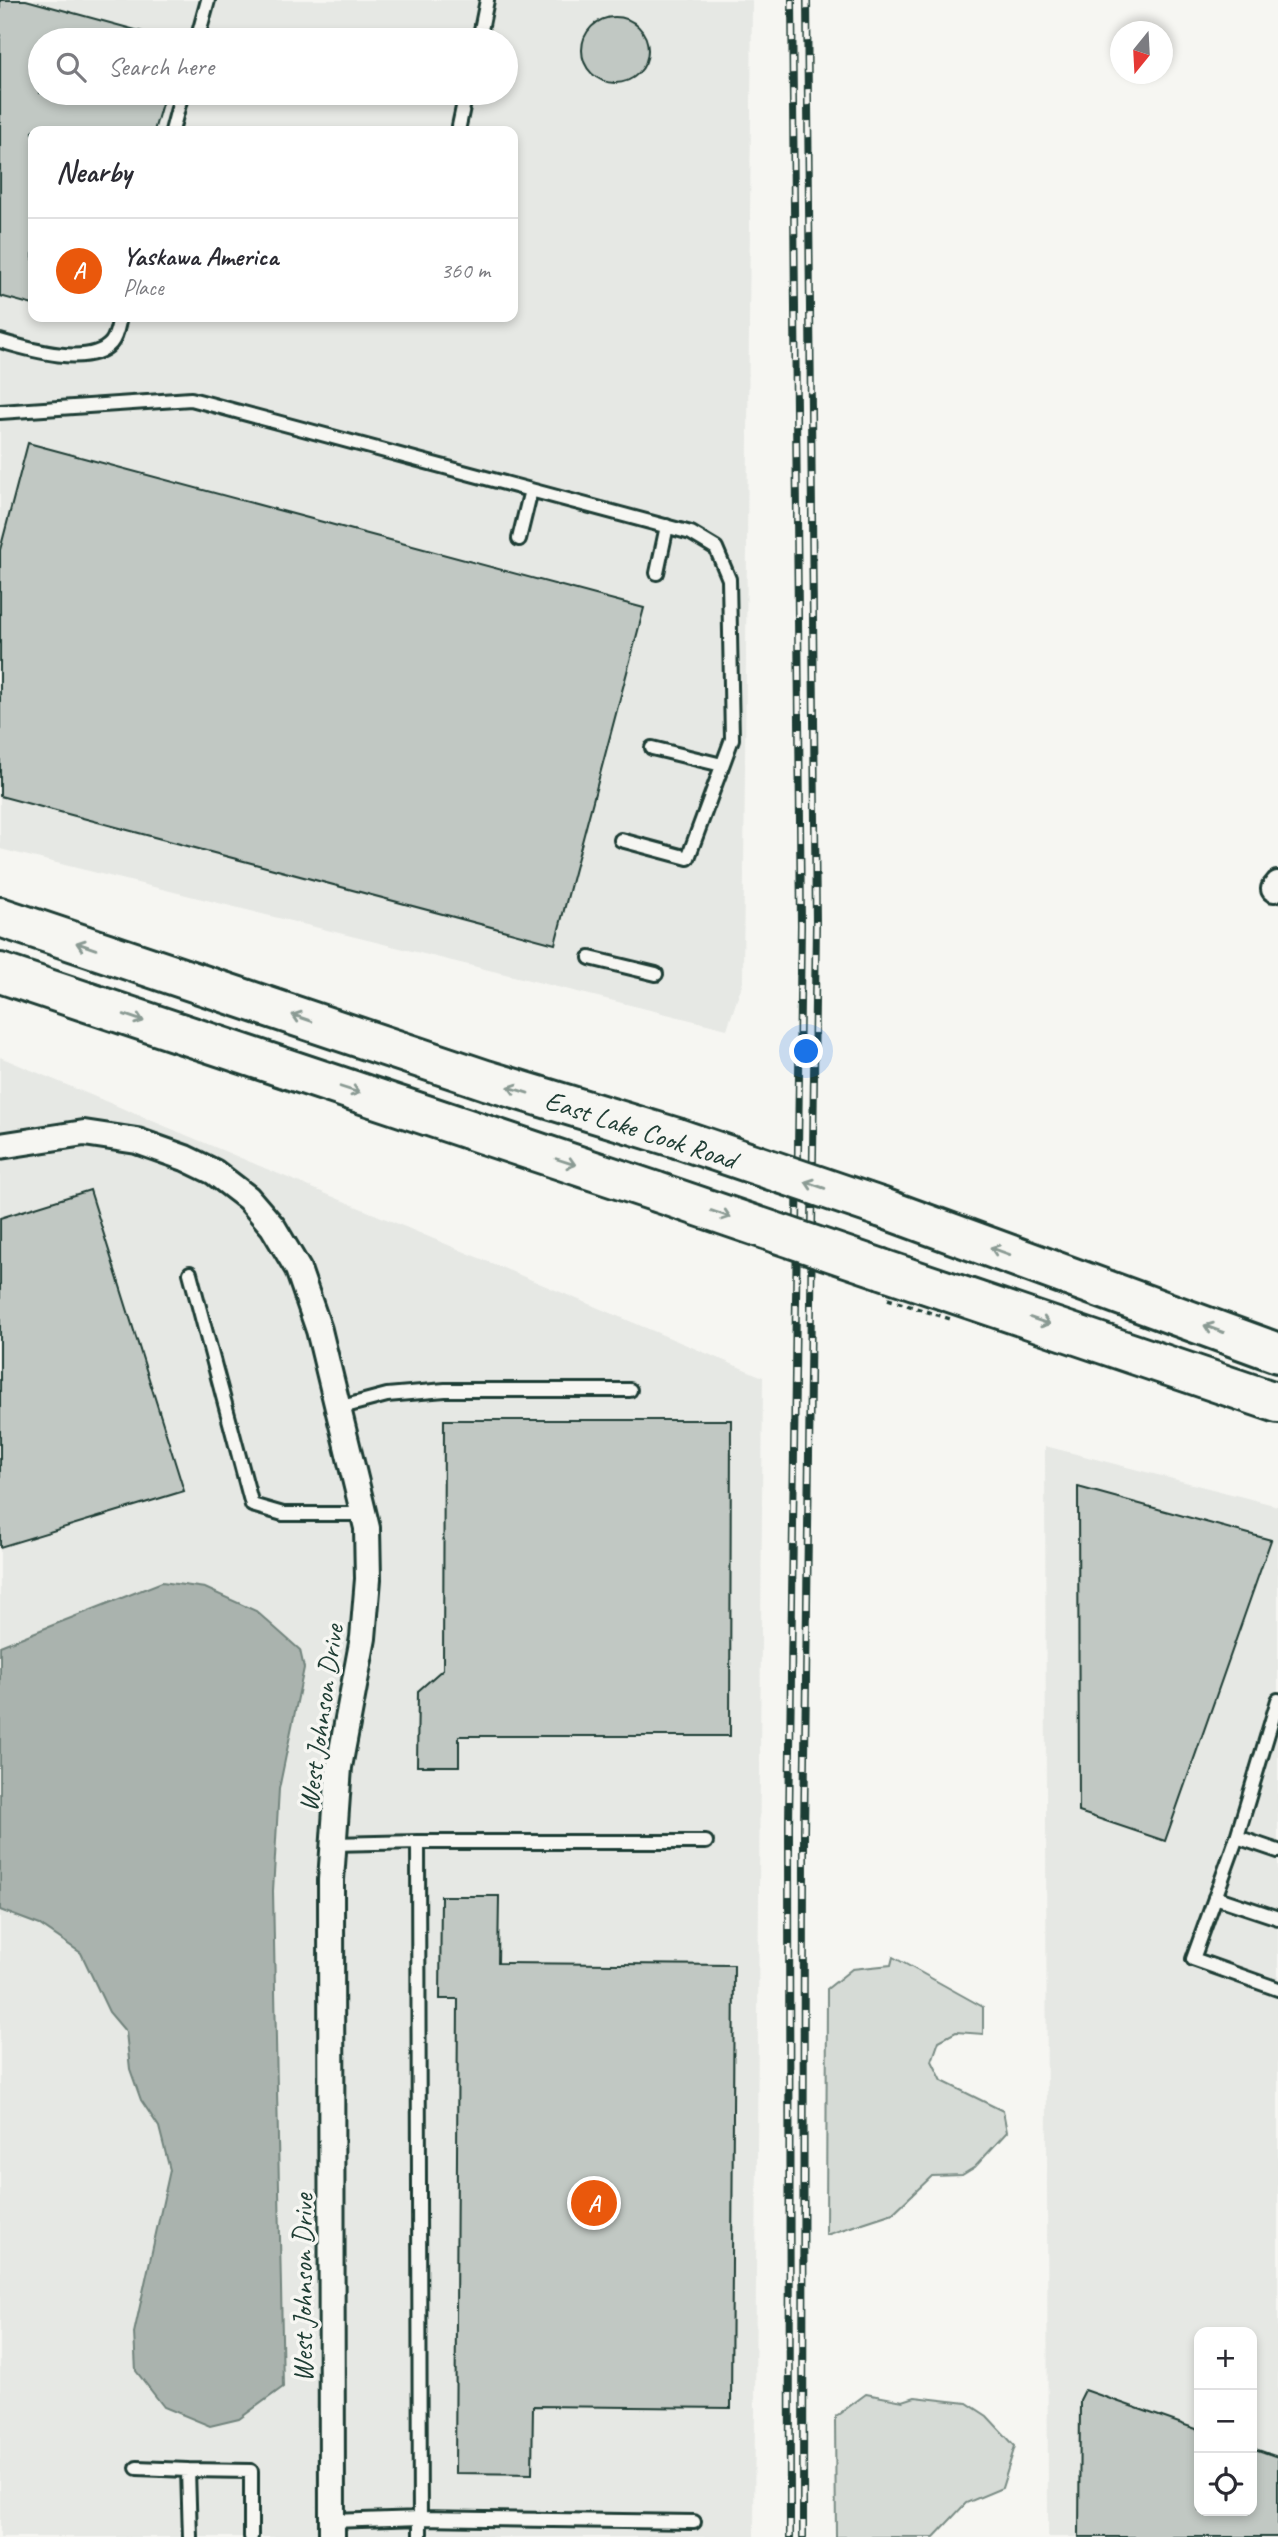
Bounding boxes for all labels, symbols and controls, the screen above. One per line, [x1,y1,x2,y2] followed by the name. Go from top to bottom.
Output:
[1110,21,1173,84] north arrow
[28,28,518,105] search box
[52,48,90,86] icon: search
[108,50,214,83] text: Search here
[56,153,132,191] text: Nearby
[123,240,278,273] text: Yaskawa America
[73,256,85,285] text: A
[441,256,490,285] text: 360 m
[123,273,163,302] text: Place
[76,939,98,951] one-way arrow
[291,1011,313,1024] one-way arrow
[123,1013,145,1025] one-way arrow
[789,1034,823,1068] your location
[507,1082,529,1095] one-way arrow
[541,1082,745,1178] street label: East Lake Cook Road
[339,1084,361,1097] one-way arrow
[555,1156,577,1169] one-way arrow
[805,1178,827,1190] one-way arrow
[710,1209,732,1221] one-way arrow
[990,1244,1012,1256] one-way arrow
[1028,1316,1050,1329] one-way arrow
[1203,1322,1225,1335] one-way arrow
[290,1621,351,1814] street label: West Johnson Drive
[571,2177,617,2229] pin: A
[285,2192,320,2382] street label: West Johnson Drive
[1194,2327,1257,2516] map controls
[1194,2327,1257,2390] button: +
[1194,2390,1257,2453] button: −
[1194,2453,1257,2516] button: locate

